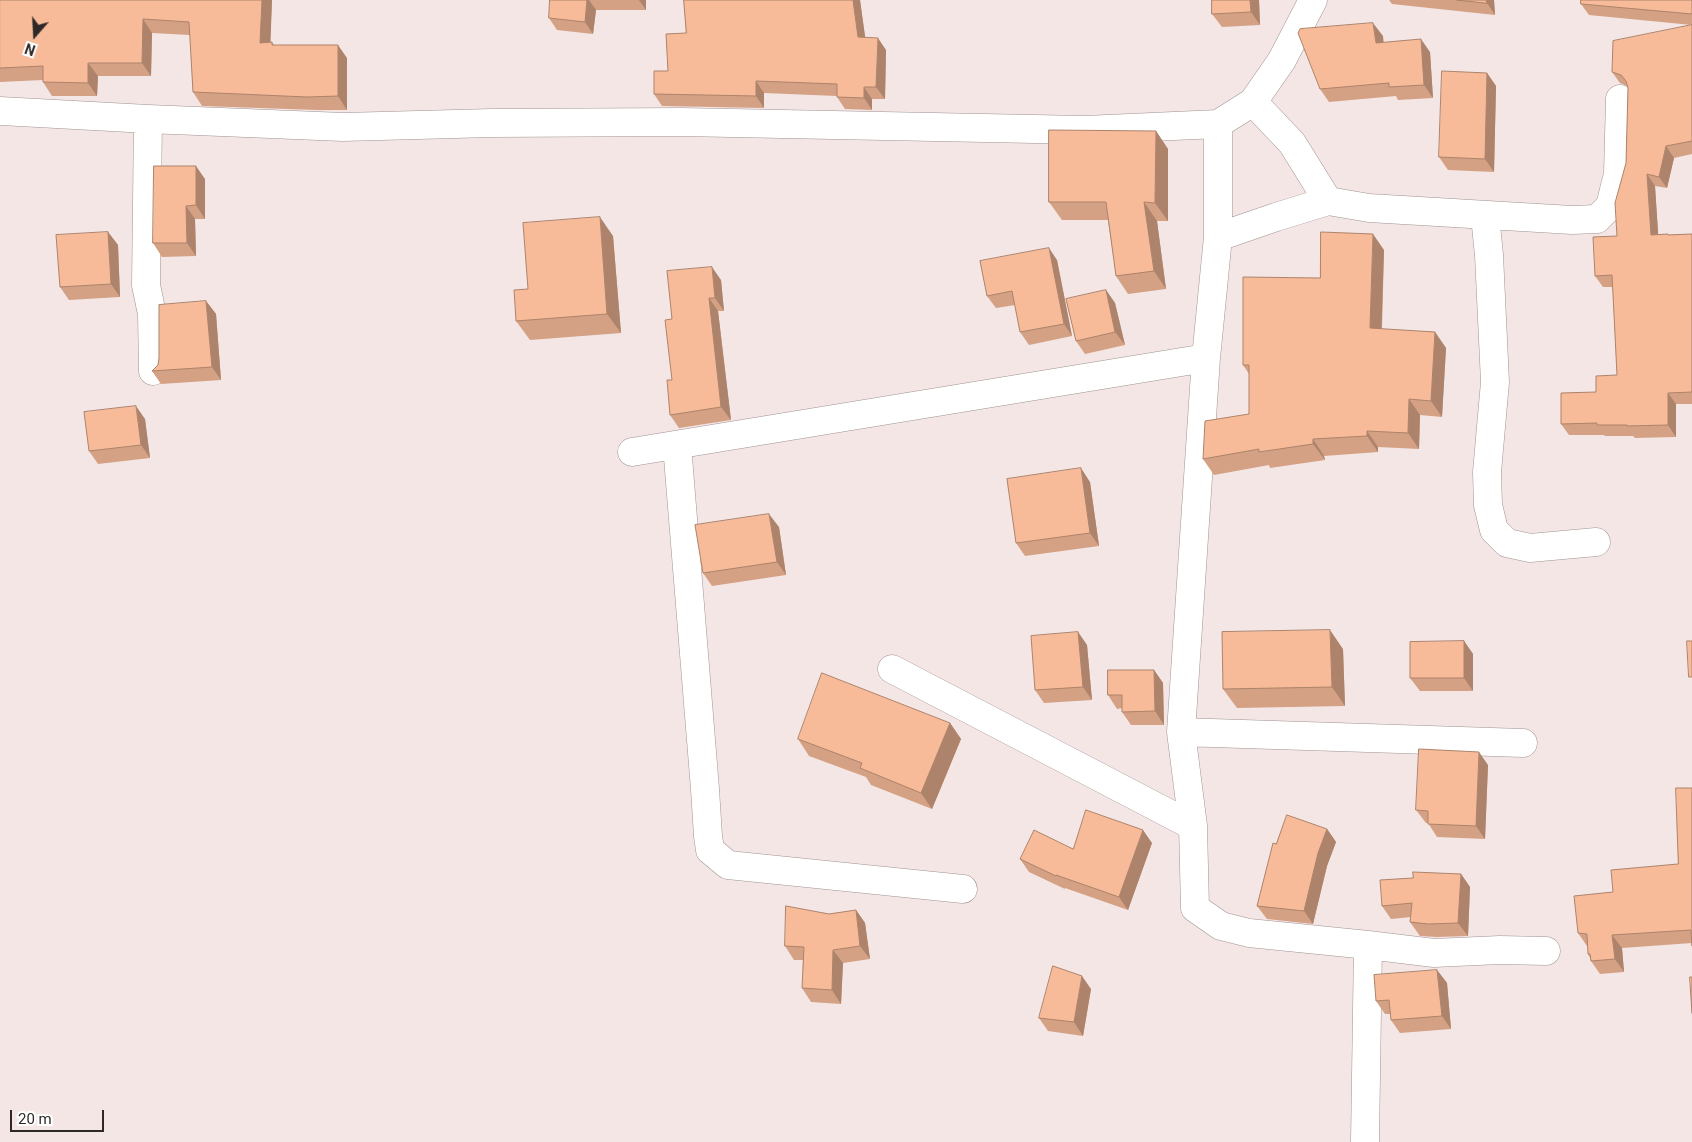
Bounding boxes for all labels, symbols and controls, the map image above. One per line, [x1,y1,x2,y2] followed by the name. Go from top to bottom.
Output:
[10,10,60,60] north arrow
[23,40,37,58] text: N
[12,1100,106,1132] scale bar
[18,1110,52,1128] text: 20 m

